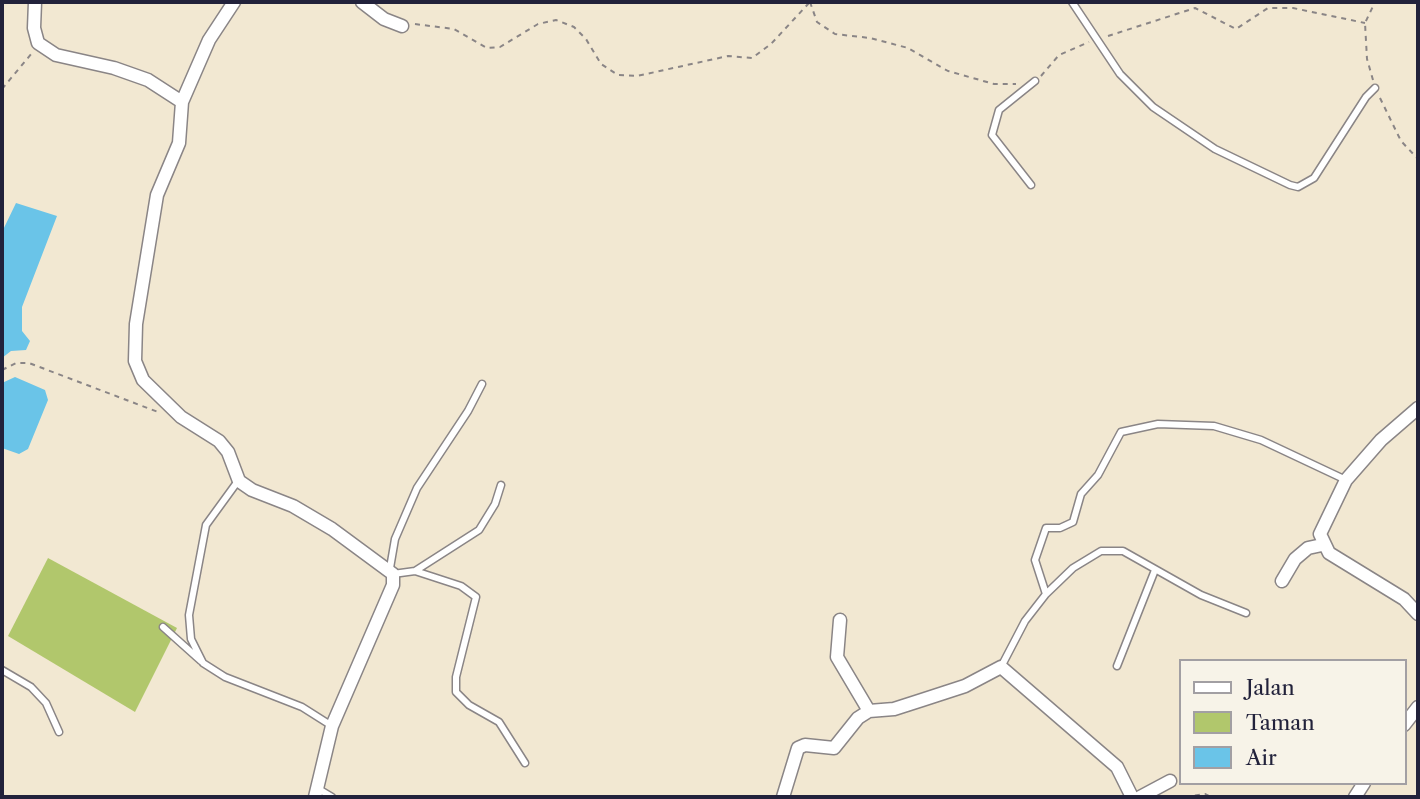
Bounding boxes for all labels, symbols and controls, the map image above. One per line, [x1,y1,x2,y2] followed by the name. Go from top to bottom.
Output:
[1178,659,1406,785] legend
[1246,675,1295,700] text: Jalan
[1246,710,1315,735] text: Taman
[1246,745,1277,770] text: Air

